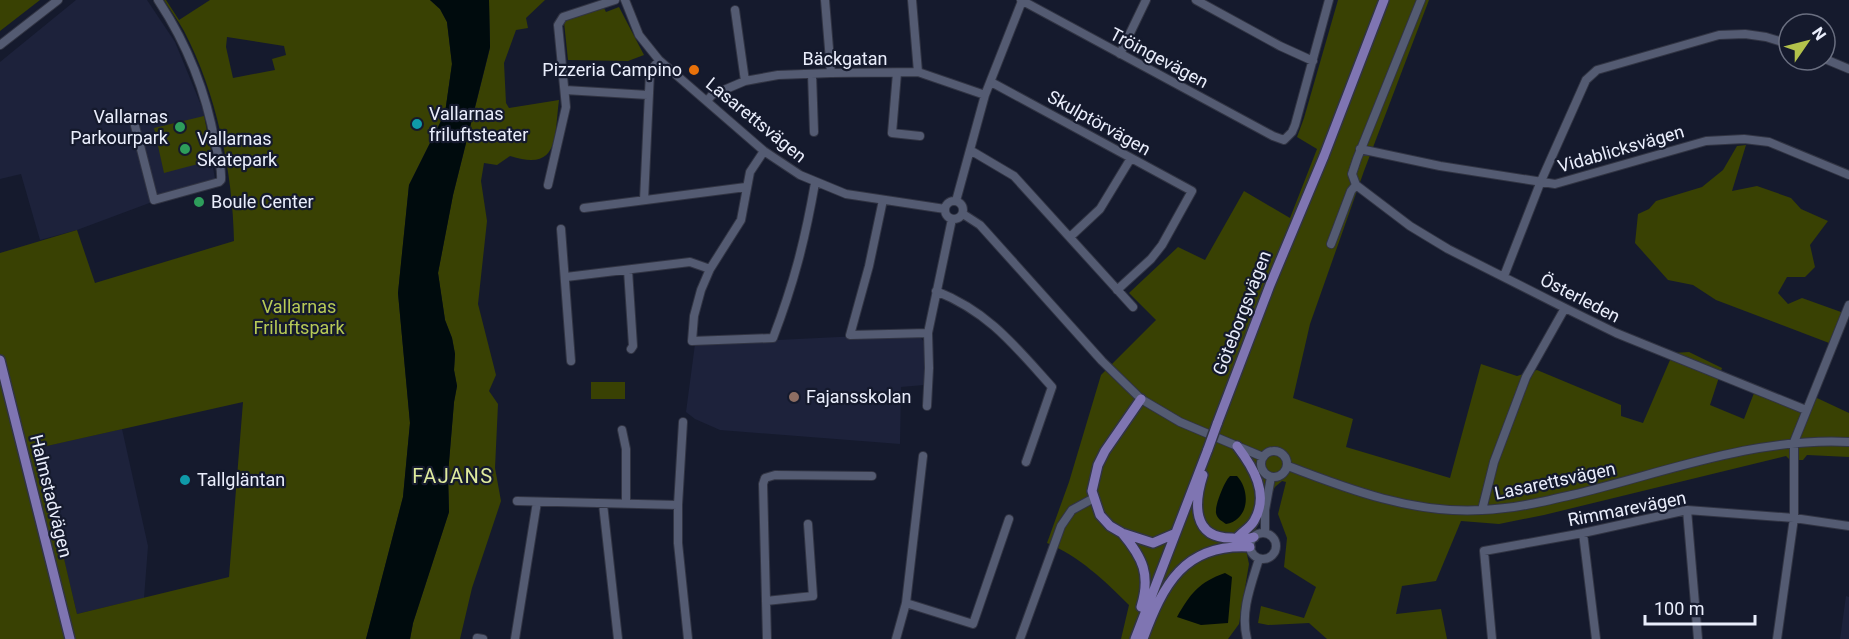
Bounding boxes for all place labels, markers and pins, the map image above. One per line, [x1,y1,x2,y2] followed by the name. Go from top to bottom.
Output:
[542,59,682,80] place label: Pizzeria Campino
[687,63,701,77] marker: Pizzeria Campino
[429,103,528,145] place label: Vallarnas friluftsteater
[70,106,169,148] place label: Vallarnas Parkourpark
[410,117,424,131] marker: Vallarnas friluftsteater
[173,120,187,134] marker: Vallarnas Parkourpark
[197,128,278,170] place label: Vallarnas Skatepark
[178,142,192,156] marker: Vallarnas Skatepark
[211,191,314,212] place label: Boule Center
[192,195,206,209] marker: Boule Center
[806,386,912,407] place label: Fajansskolan
[787,390,801,404] marker: Fajansskolan
[197,469,285,490] place label: Tallgläntan
[178,473,192,487] marker: Tallgläntan

